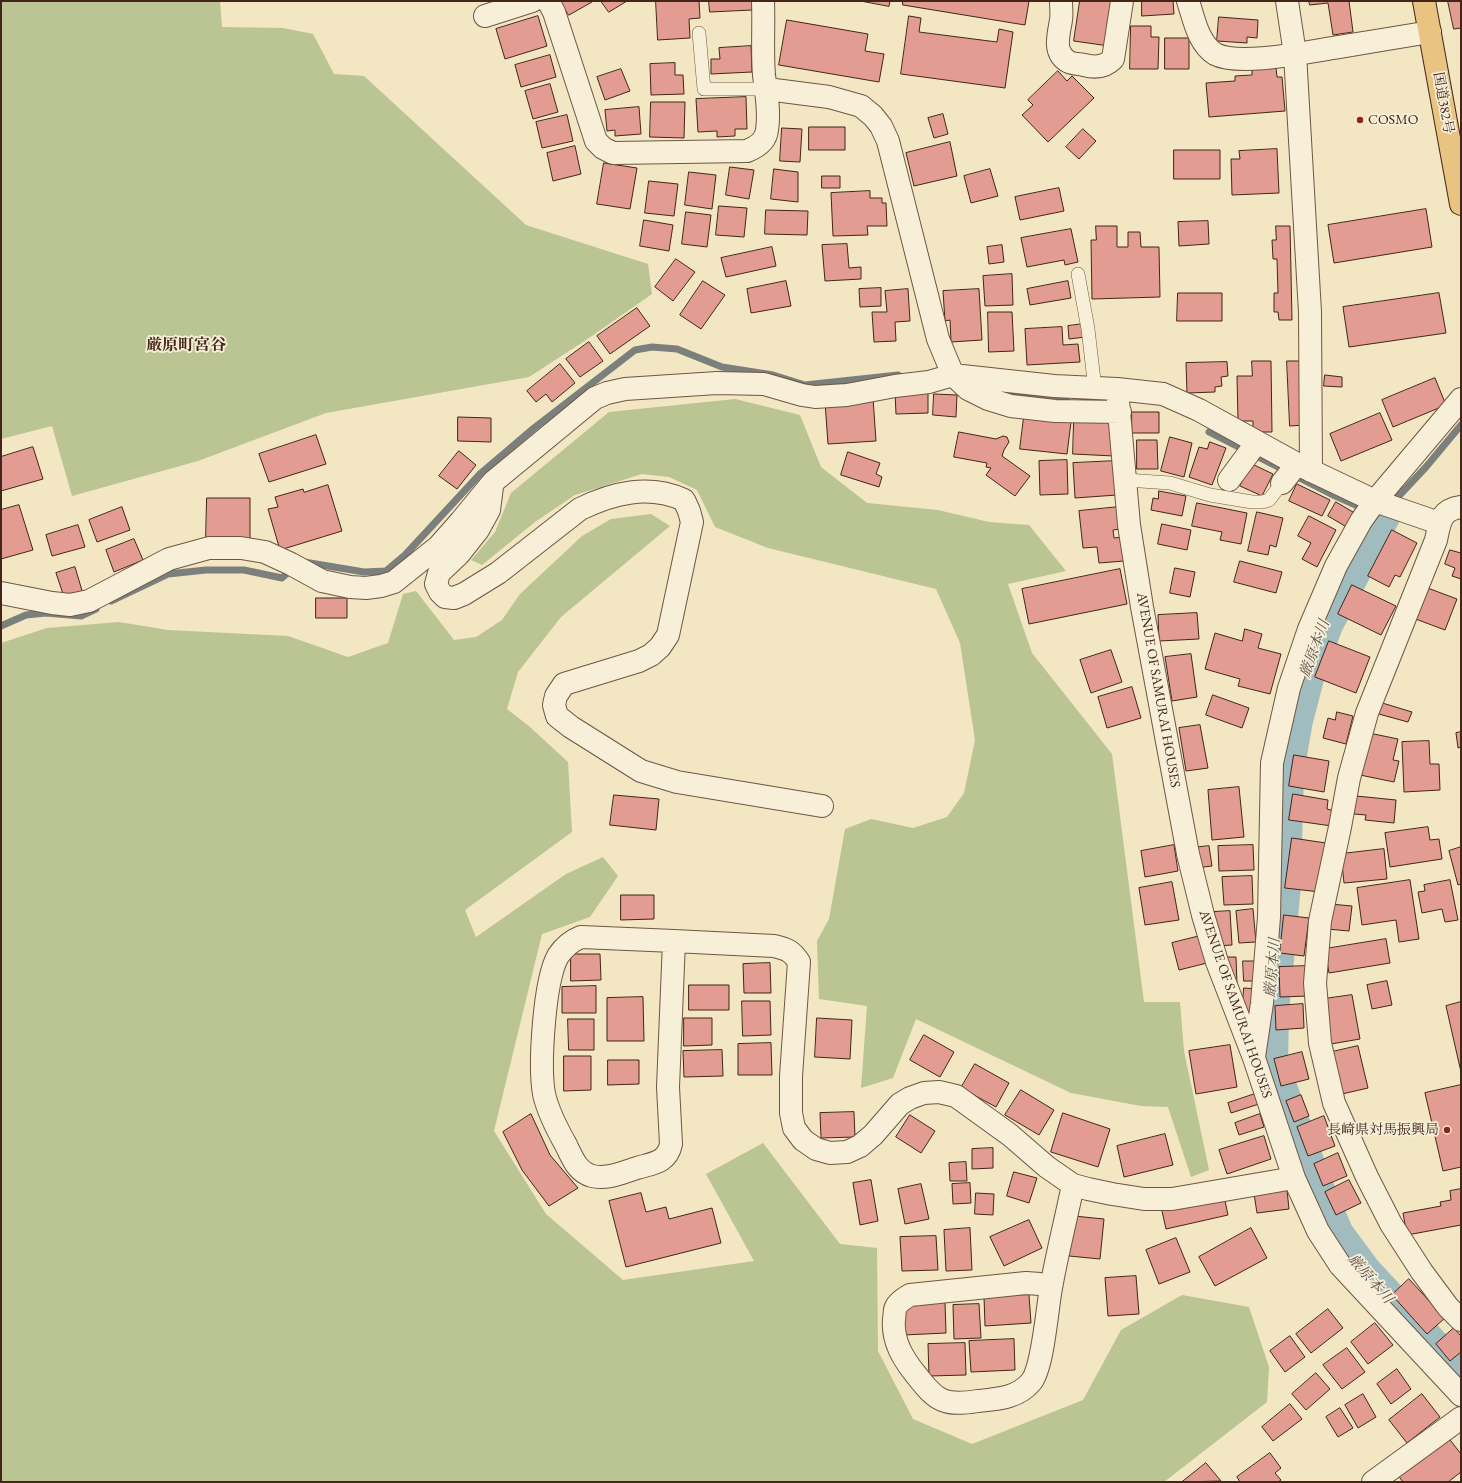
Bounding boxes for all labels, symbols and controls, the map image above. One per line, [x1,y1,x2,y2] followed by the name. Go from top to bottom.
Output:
[1429,71,1457,135] street label: 国道382号
[1368,112,1418,128] place label: COSMO
[1355,115,1365,125] marker: COSMO
[146,336,226,356] district label: 厳原町宮谷
[1133,591,1183,789] street label: AVENUE OF SAMURAI HOUSES
[1296,618,1334,680] water label: 厳原本川
[1195,908,1275,1100] street label: AVENUE OF SAMURAI HOUSES
[1261,937,1285,999] water label: 厳原本川
[1327,1122,1439,1138] place label: 長崎県対馬振興局
[1442,1125,1452,1135] marker: 長崎県対馬振興局
[1344,1250,1396,1308] water label: 厳原本川

